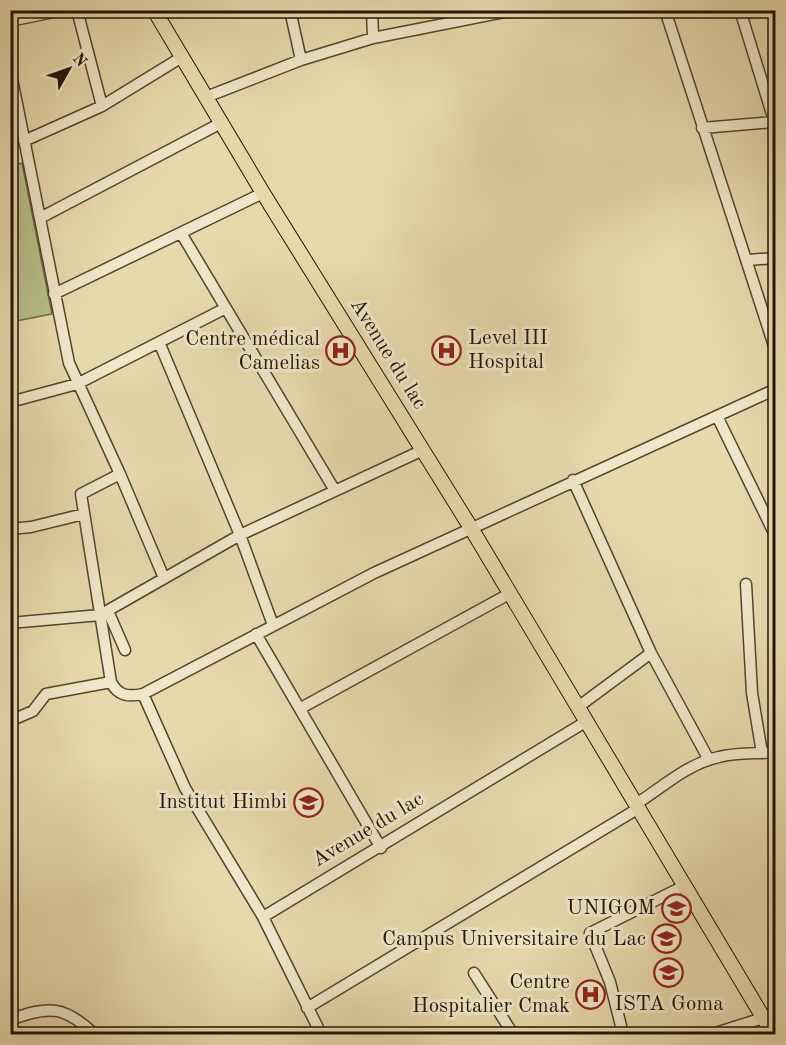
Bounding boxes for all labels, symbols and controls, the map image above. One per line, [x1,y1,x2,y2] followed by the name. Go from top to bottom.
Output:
[39,39,99,99] north arrow
[69,51,90,71] text: N
[346,295,430,413] street label: Avenue du lac
[468,328,548,373] place label: Level III Hospital
[185,329,320,374] place label: Centre médical Camelias
[431,334,463,366] hospital icon: Level III Hospital
[325,335,357,367] hospital icon: Centre médical Camelias
[292,786,324,818] school or university icon: Institut Himbi
[309,789,427,871] street label: Avenue du lac
[158,792,287,813] place label: Institut Himbi
[660,892,692,924] school or university icon: UNIGOM
[567,898,655,919] place label: UNIGOM
[651,923,683,955] school or university icon: Campus Universitaire du Lac
[382,929,646,950] place label: Campus Universitaire du Lac
[653,957,685,989] school or university icon: ISTA Goma
[412,972,570,1017] place label: Centre Hospitalier Cmak
[575,978,607,1010] hospital icon: Centre Hospitalier Cmak
[614,994,724,1015] place label: ISTA Goma

